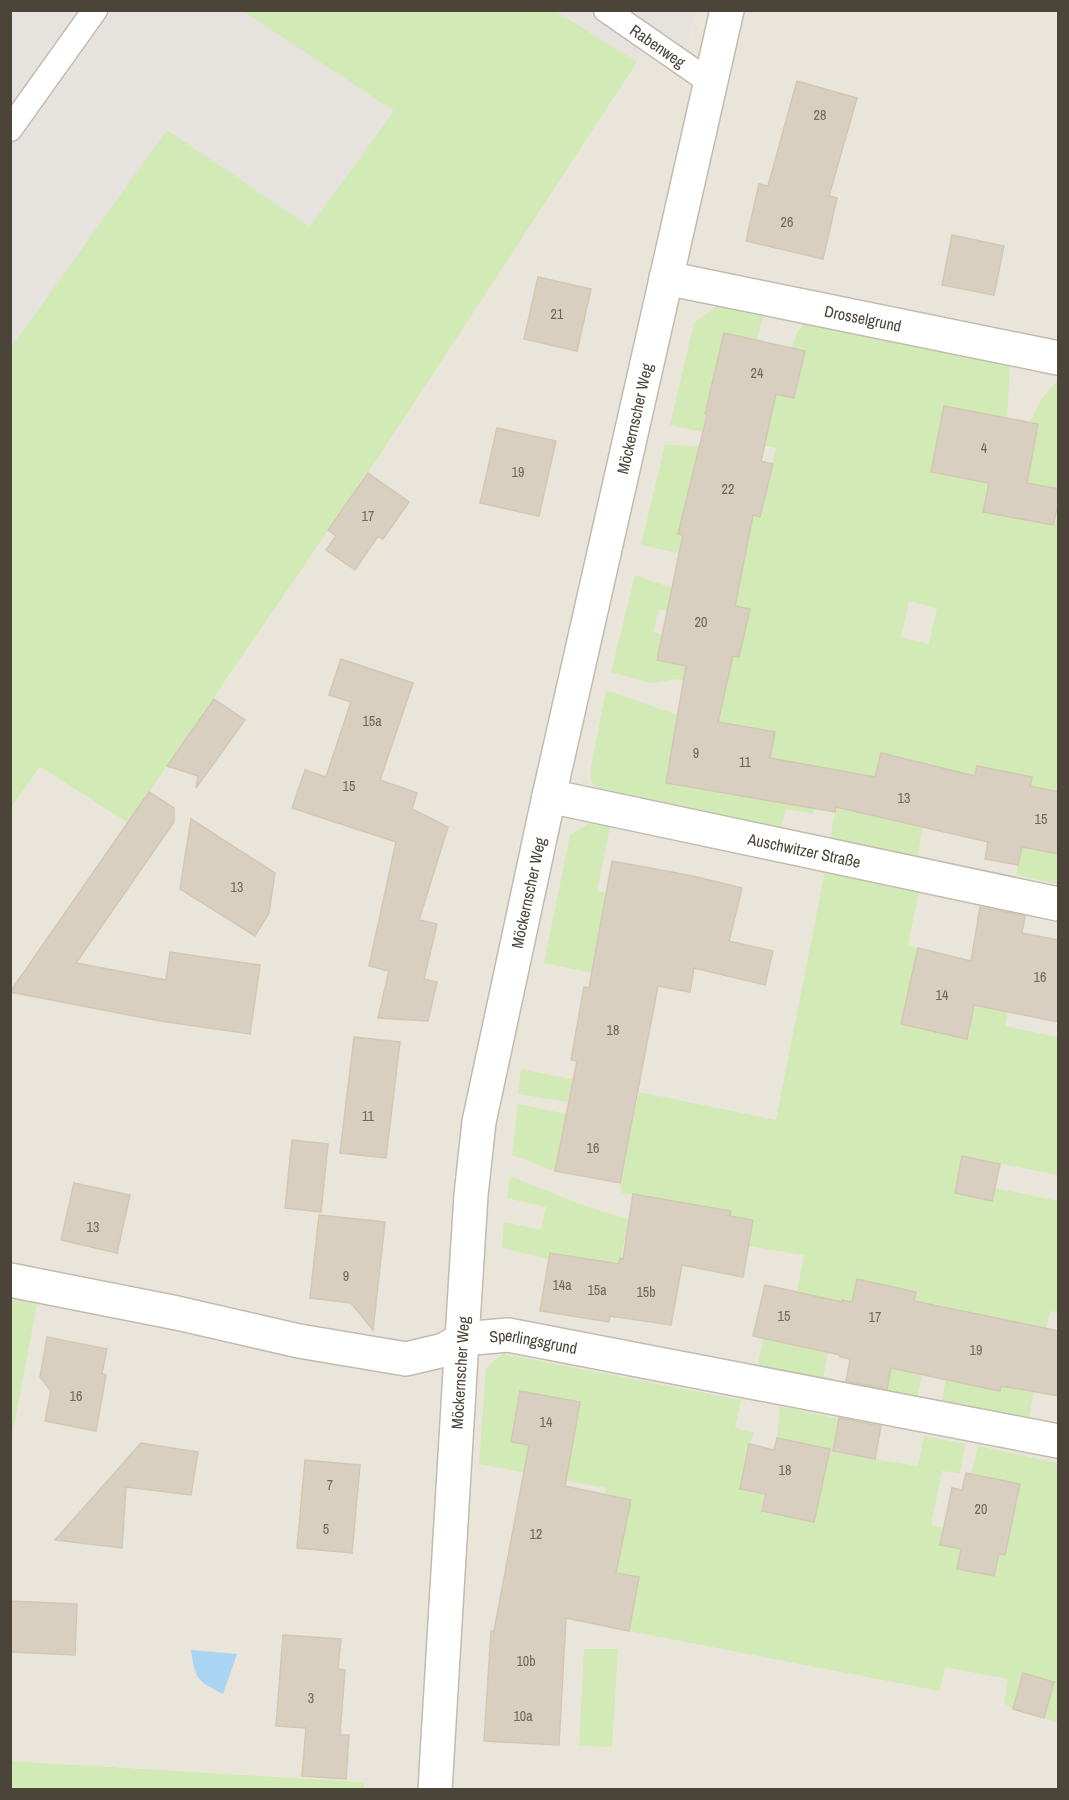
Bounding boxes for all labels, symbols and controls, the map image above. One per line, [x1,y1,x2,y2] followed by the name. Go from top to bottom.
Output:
[626,19,690,73] street label: Rabenweg
[814,106,826,124] house number: 28
[781,213,793,231] house number: 26
[822,300,903,337] street label: Drosselgrund
[551,305,564,323] house number: 21
[611,360,658,476] street label: Möckernscher Weg
[751,364,764,382] house number: 24
[981,439,988,457] house number: 4
[512,463,524,481] house number: 19
[722,480,734,498] house number: 22
[362,507,374,525] house number: 17
[695,613,707,631] house number: 20
[362,712,382,730] house number: 15a
[693,744,699,762] house number: 9
[739,753,752,771] house number: 11
[343,777,355,795] house number: 15
[898,789,910,807] house number: 13
[1035,810,1047,828] house number: 15
[745,827,863,873] street label: Auschwitzer Straße
[506,835,551,950] street label: Möckernscher Weg
[231,878,243,896] house number: 13
[1034,968,1046,986] house number: 16
[936,986,949,1004] house number: 14
[607,1021,619,1039] house number: 18
[362,1107,375,1125] house number: 11
[587,1139,599,1157] house number: 16
[87,1218,99,1236] house number: 13
[343,1267,349,1285] house number: 9
[552,1276,572,1294] house number: 14a
[587,1281,607,1299] house number: 15a
[636,1283,656,1301] house number: 15b
[778,1307,790,1325] house number: 15
[869,1308,881,1326] house number: 17
[446,1315,474,1430] street label: Möckernscher Weg
[488,1324,579,1359] street label: Sperlingsgrund
[970,1341,982,1359] house number: 19
[70,1387,82,1405] house number: 16
[540,1413,553,1431] house number: 14
[779,1461,791,1479] house number: 18
[327,1476,333,1494] house number: 7
[975,1500,987,1518] house number: 20
[323,1520,329,1538] house number: 5
[530,1525,542,1543] house number: 12
[516,1652,536,1670] house number: 10b
[308,1689,314,1707] house number: 3
[513,1707,533,1725] house number: 10a

